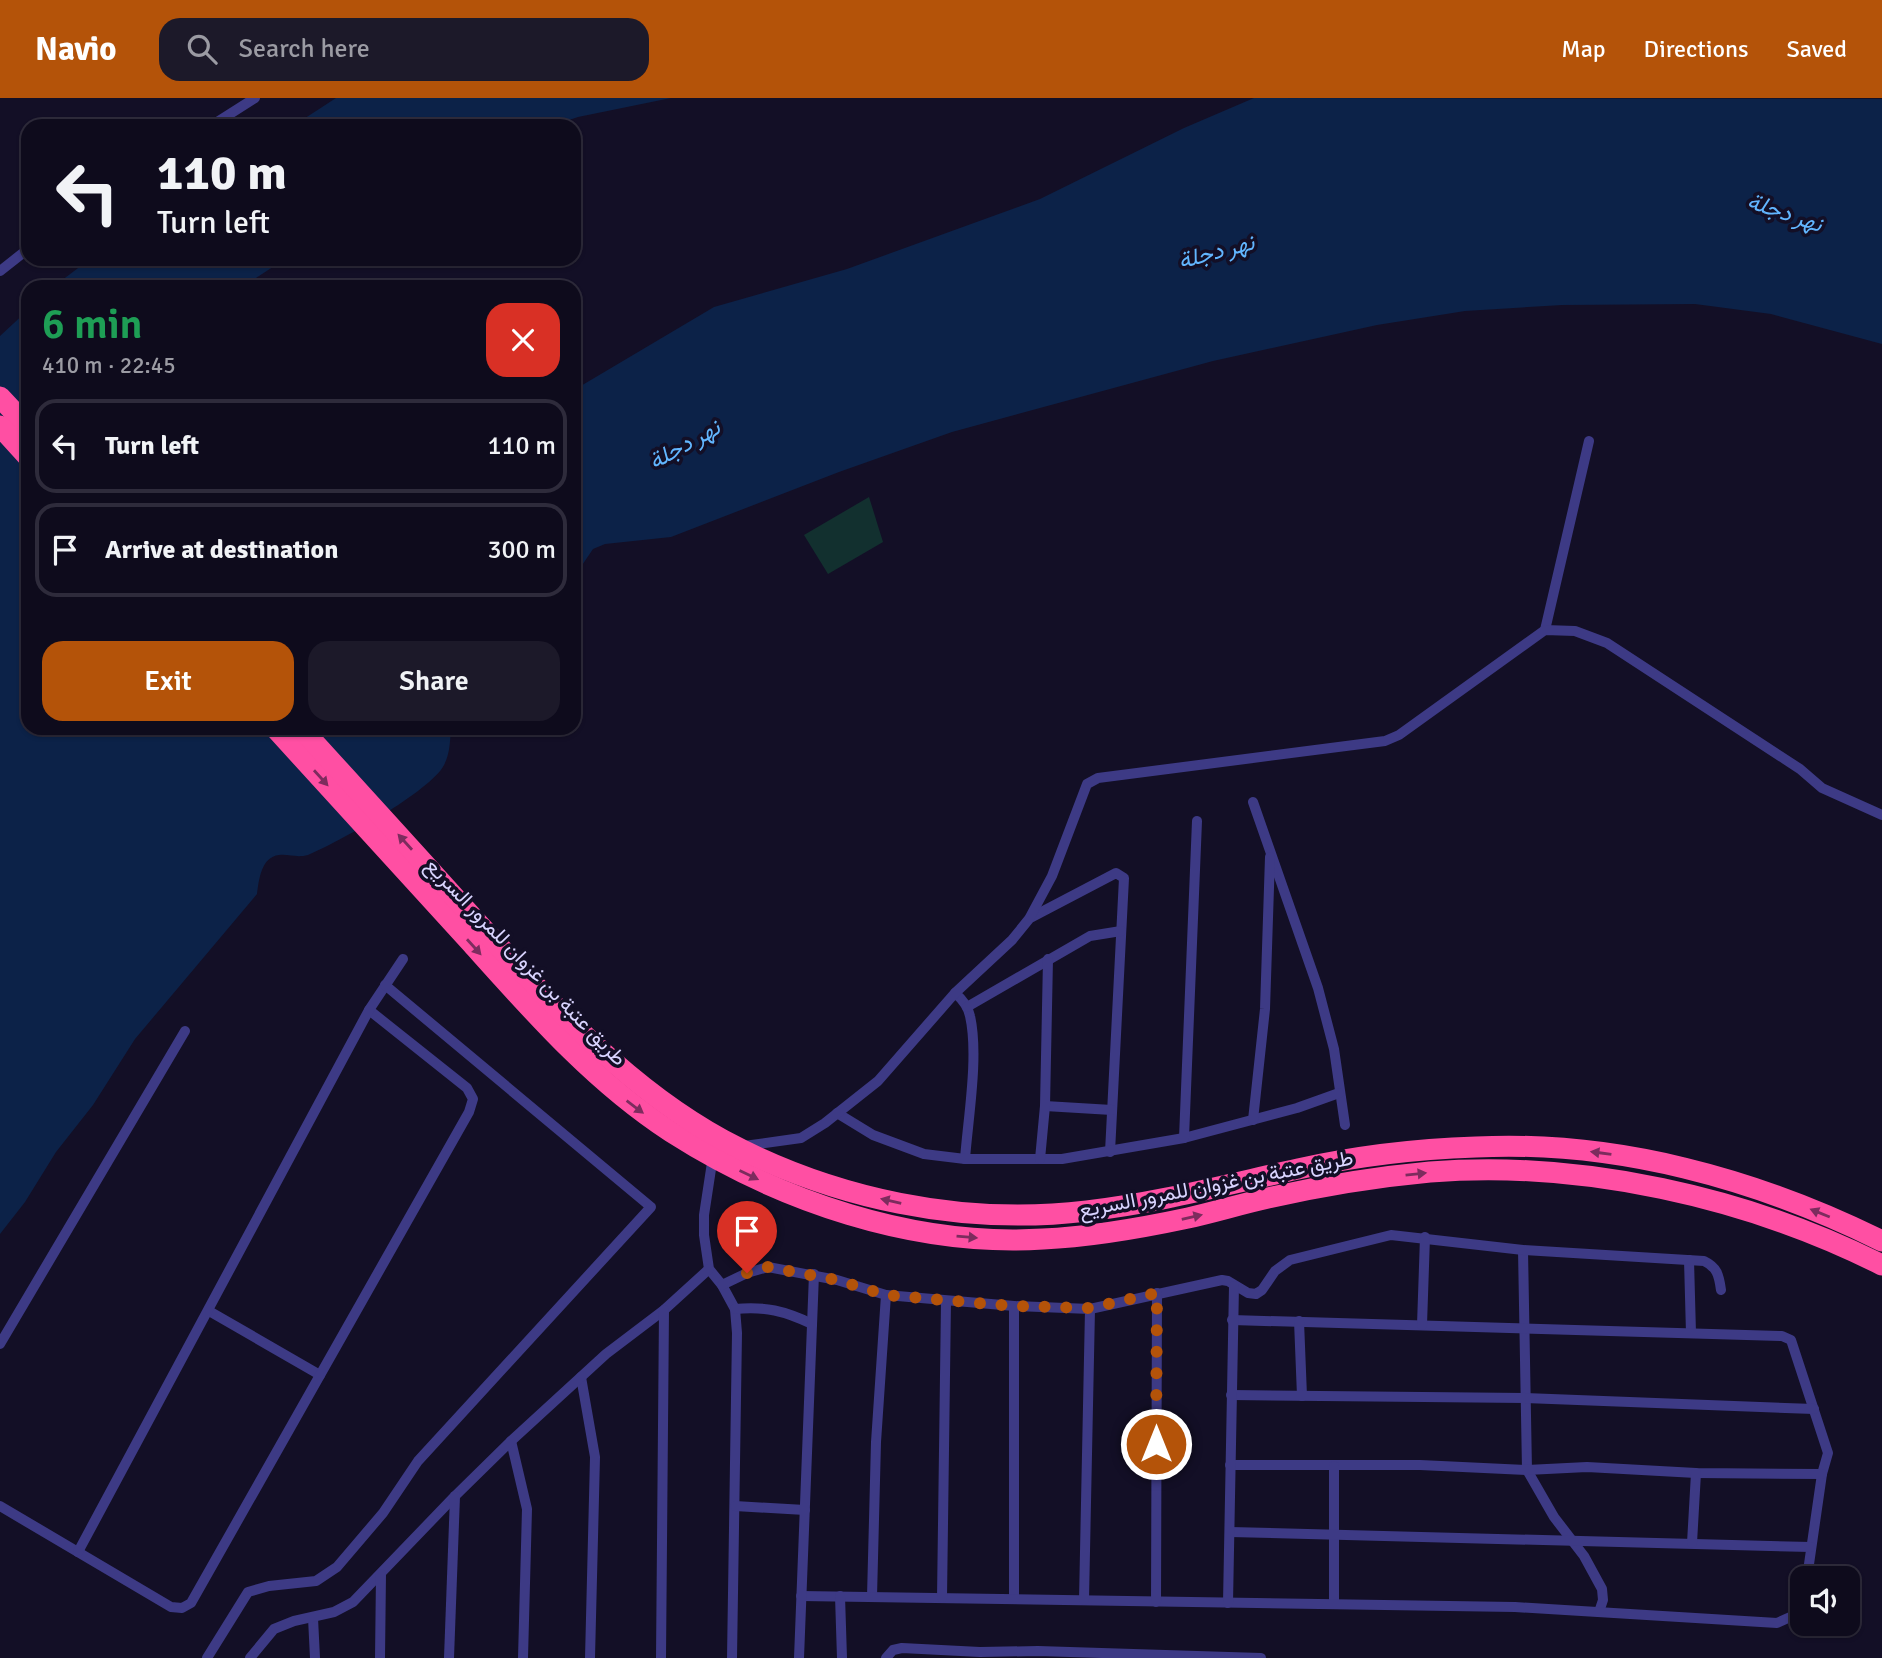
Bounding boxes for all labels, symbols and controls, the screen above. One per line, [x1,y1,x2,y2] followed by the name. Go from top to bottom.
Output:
[159,18,649,81] search box
[35,29,117,70] text: Navio
[183,30,221,68] icon: search
[239,33,370,65] text: Search here
[1561,34,1606,64] text: Map
[1644,34,1749,64] text: Directions
[1787,34,1847,64] text: Saved
[157,143,287,203] text: 110 m
[42,147,133,238] icon: left
[1743,186,1828,239] water label: نهر دجلة
[157,203,270,242] text: Turn left
[1175,227,1259,276] water label: نهر دجلة
[42,299,143,350] text: 6 min
[486,303,560,377] button: close
[42,351,176,380] text: 410 m · 22:45
[643,412,726,476] water label: نهر دجلة
[46,427,84,465] icon: left
[105,430,199,462] text: Turn left
[487,430,556,462] text: 110 m
[46,531,84,569] icon: arrive
[105,534,338,566] text: Arrive at destination
[487,534,556,566] text: 300 m
[42,641,294,721] button: Exit
[308,641,560,721] button: Share
[312,770,328,787] one-way arrow
[397,834,413,851] one-way arrow
[419,853,632,1072] street label: طريق عتبة بن غزوان للمرور السريع
[465,938,481,955] one-way arrow
[626,1099,644,1113] one-way arrow
[1077,1145,1356,1224] street label: طريق عتبة بن غزوان للمرور السريع
[1590,1147,1612,1158] one-way arrow
[1405,1168,1427,1179] one-way arrow
[739,1169,759,1181] one-way arrow
[880,1196,902,1207] one-way arrow
[717,1201,777,1273] pin
[1809,1207,1830,1218] one-way arrow
[1182,1211,1204,1222] one-way arrow
[728,1212,766,1250] icon: arrive
[956,1231,978,1242] one-way arrow
[1119,1407,1193,1481] position arrow
[1790,1566,1860,1636] map controls
[1790,1566,1860,1636] button: sound

